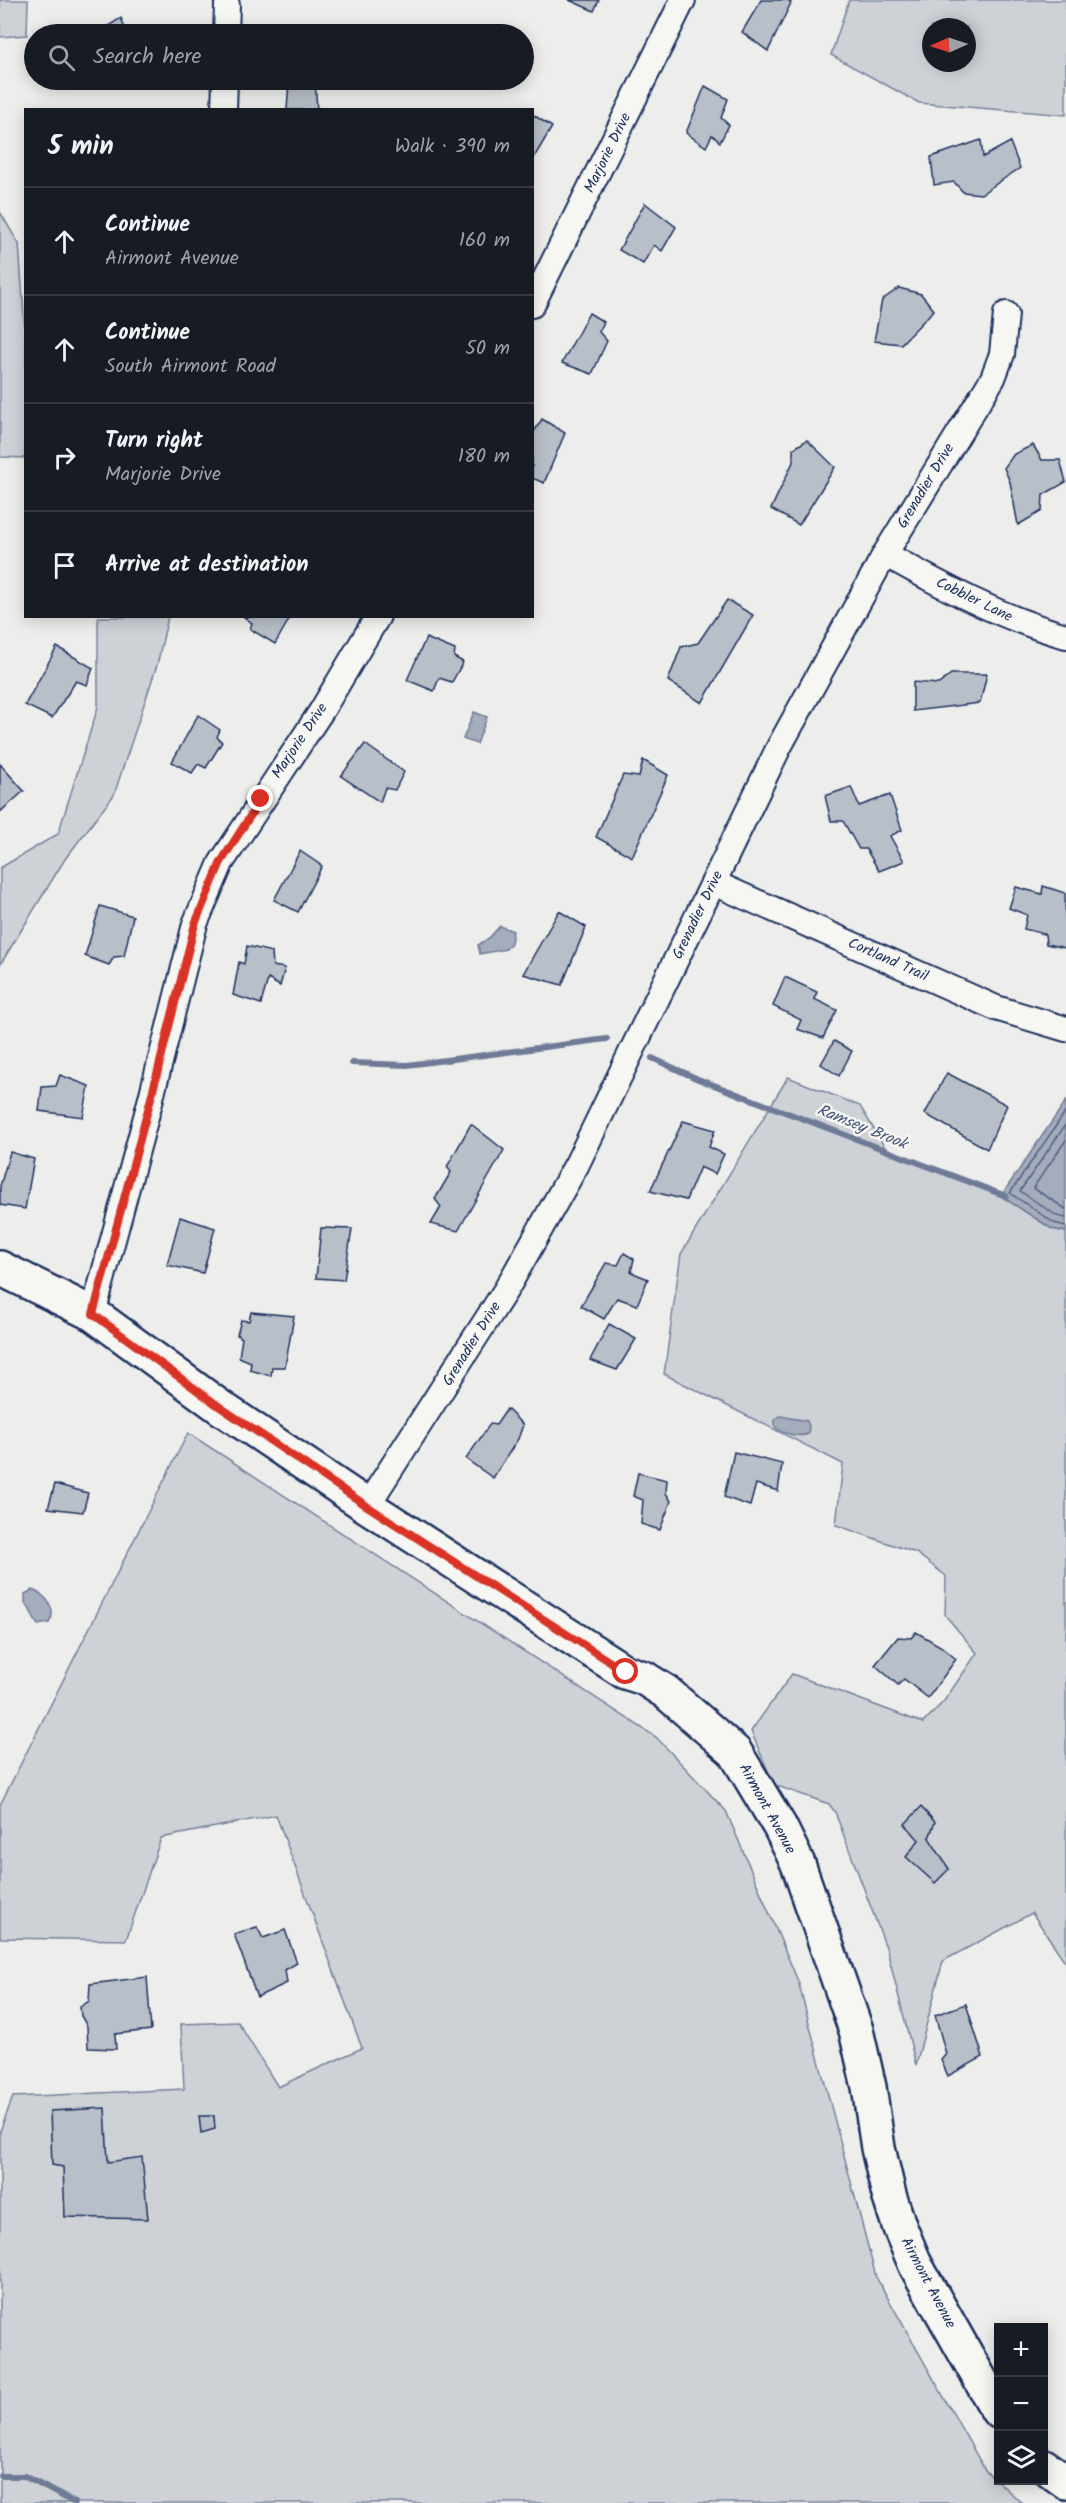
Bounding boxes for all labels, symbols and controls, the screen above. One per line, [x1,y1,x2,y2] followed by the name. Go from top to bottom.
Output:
[922,18,976,72] north arrow
[24,24,534,90] search box
[93,40,201,75] text: Search here
[45,41,78,74] icon: search
[578,108,638,197] street label: Marjorie Drive
[48,126,114,168] text: 5 min
[395,131,510,163] text: Walk · 390 m
[105,208,190,243] text: Continue
[48,225,81,258] icon: ahead
[459,225,510,257] text: 160 m
[105,243,239,275] text: Airmont Avenue
[105,316,190,351] text: Continue
[48,333,81,366] icon: ahead
[465,333,510,365] text: 50 m
[105,351,276,383] text: South Airmont Road
[105,424,203,459] text: Turn right
[891,438,961,533] street label: Grenadier Drive
[48,441,81,474] icon: right
[458,441,510,473] text: 180 m
[105,459,221,491] text: Marjorie Drive
[105,548,308,583] text: Arrive at destination
[48,549,81,582] icon: arrive
[931,571,1017,629] street label: Cobbler Lane
[266,698,334,784] street label: Marjorie Drive
[247,785,273,811] route end
[666,866,730,963] street label: Grenadier Drive
[844,932,932,989] street label: Cortland Trail
[813,1098,913,1157] water label: Ramsey Brook
[436,1297,508,1391] street label: Grenadier Drive
[612,1658,638,1684] route start
[732,1759,802,1859] street label: Airmont Avenue
[894,2233,962,2333] street label: Airmont Avenue
[994,2323,1048,2485] map controls
[994,2323,1048,2377] button: +
[994,2377,1048,2431] button: −
[994,2431,1048,2485] button: layers

